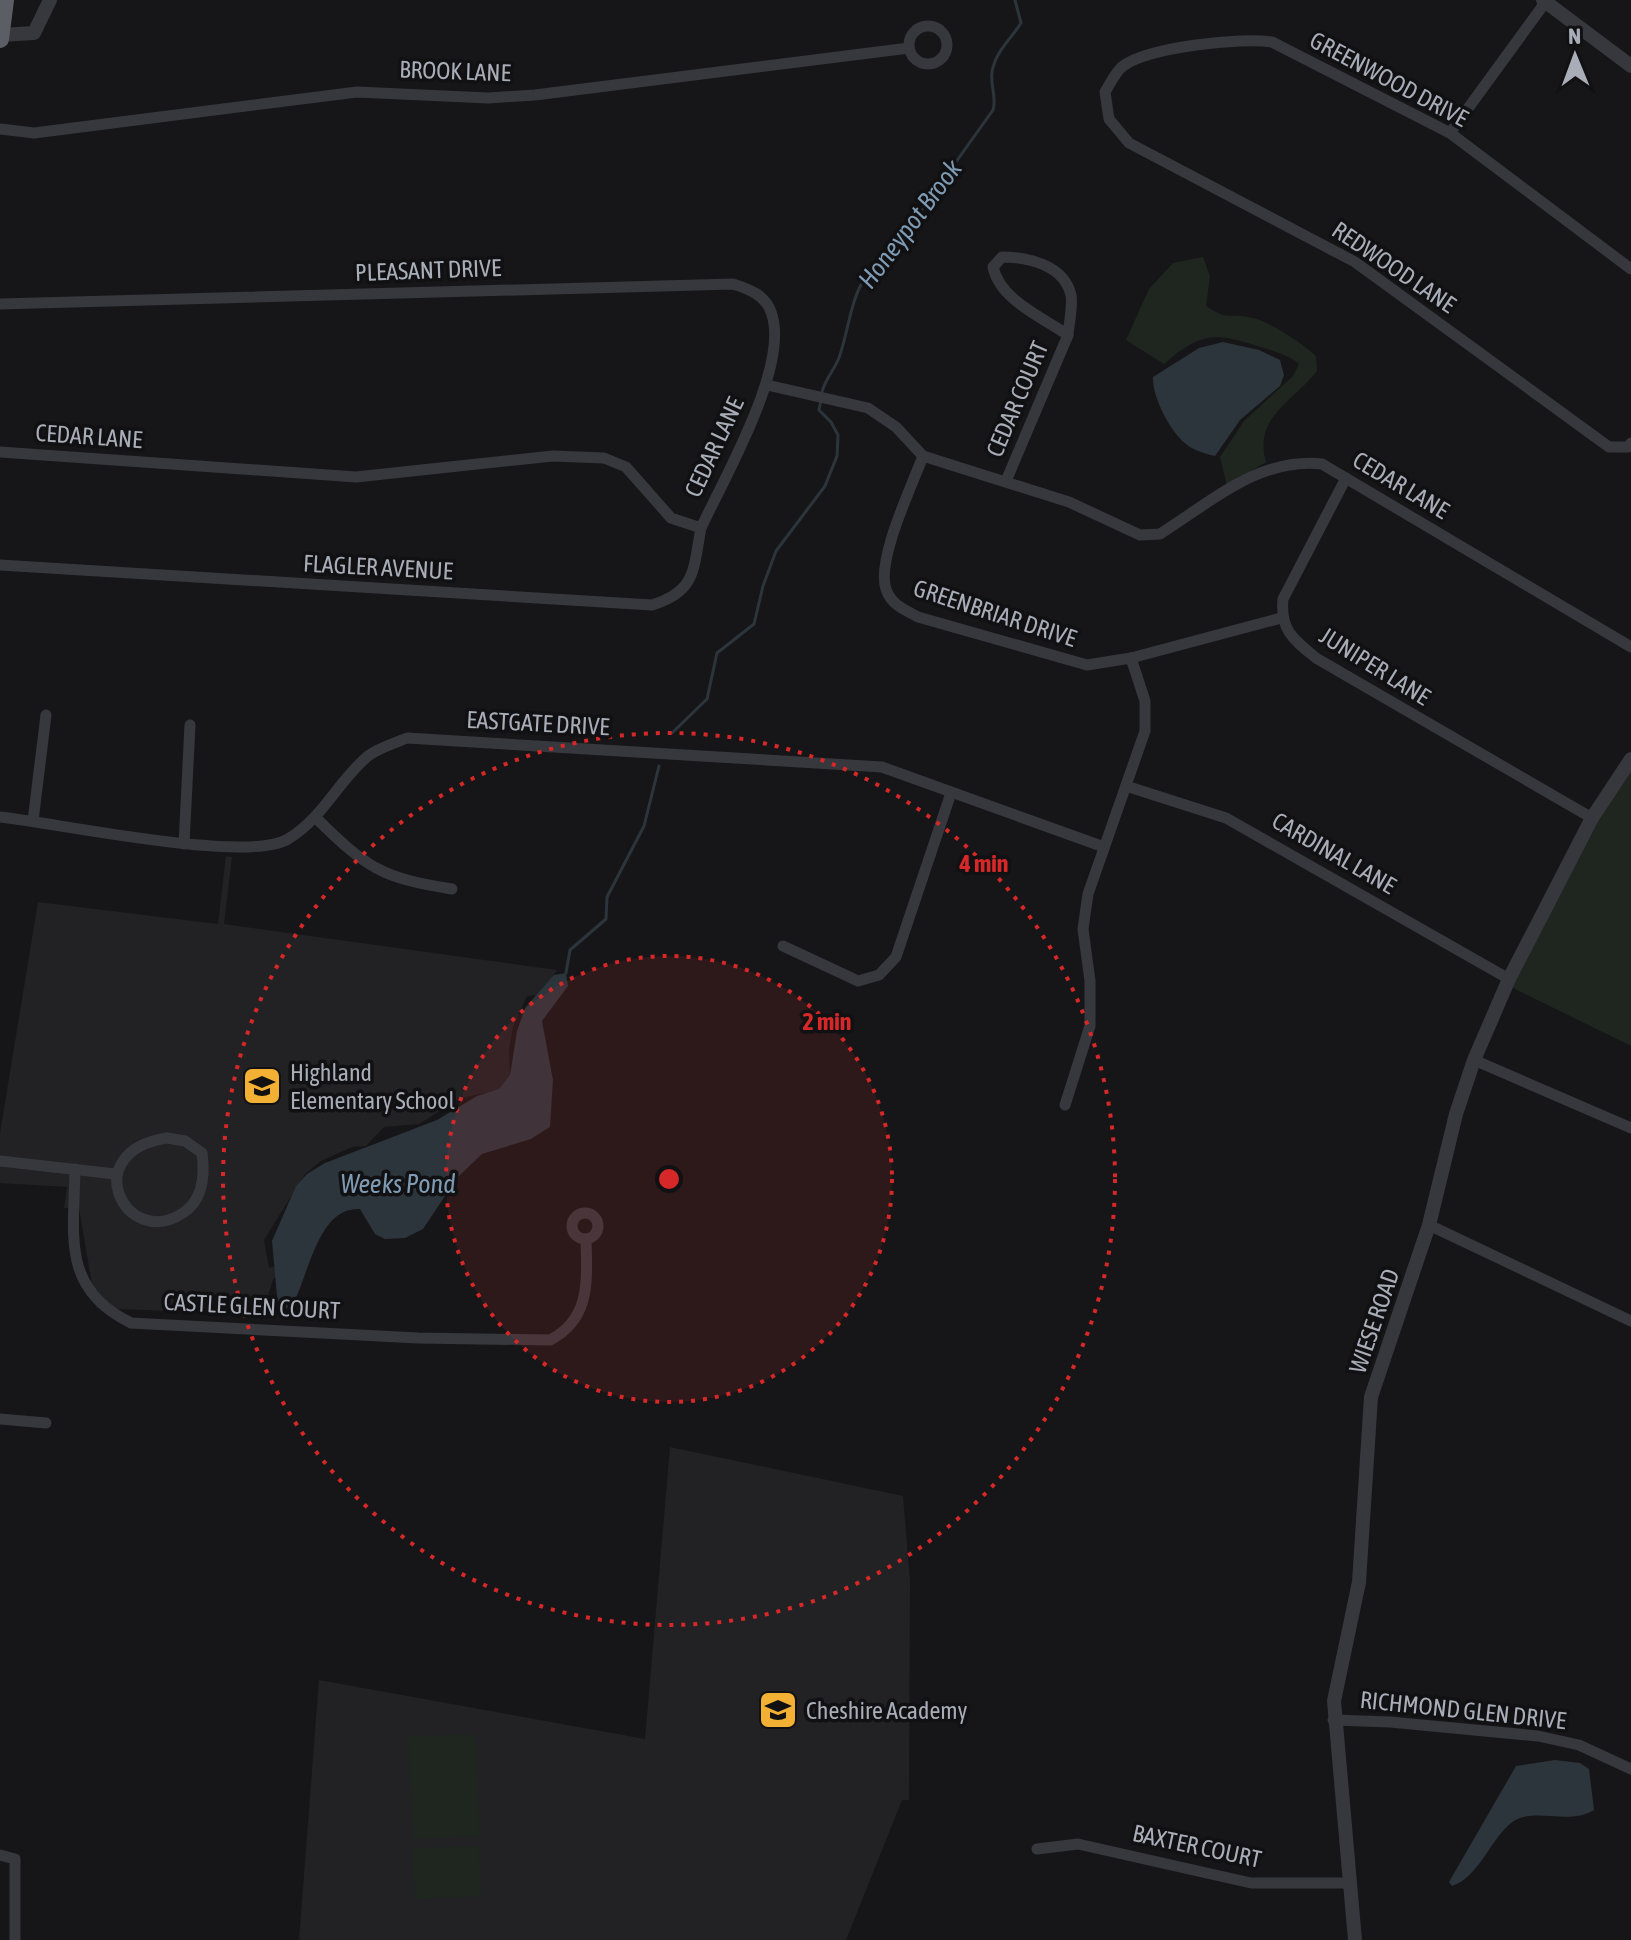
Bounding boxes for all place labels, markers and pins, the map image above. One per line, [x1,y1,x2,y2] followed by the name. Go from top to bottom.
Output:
[290,1059,456,1114] place label: Highland Elementary School
[241,1065,283,1107] school or university icon: Highland Elementary School
[655,1165,683,1193] centre of rings
[757,1689,799,1731] school or university icon: Cheshire Academy
[806,1697,968,1724] place label: Cheshire Academy

